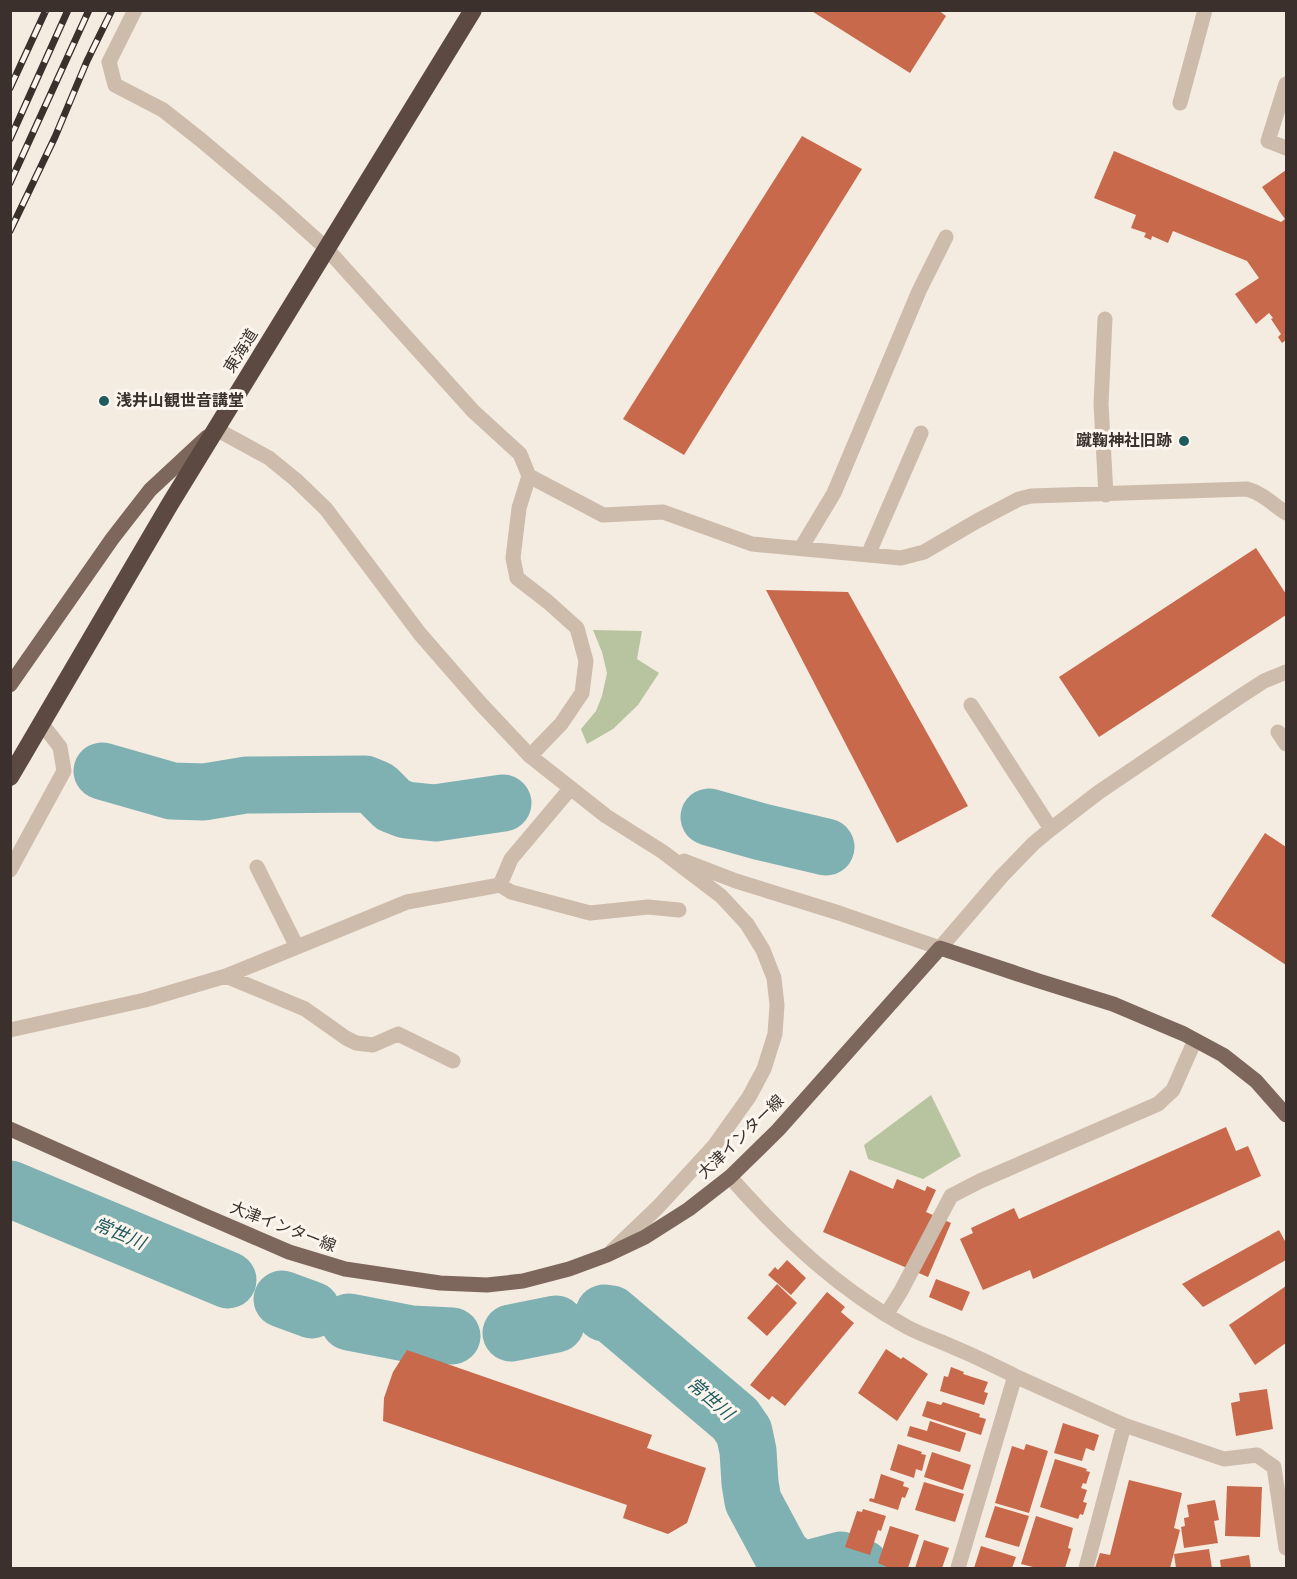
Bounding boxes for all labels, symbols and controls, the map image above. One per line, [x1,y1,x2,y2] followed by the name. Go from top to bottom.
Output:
[219,325,263,377] street label: 東海道
[116,390,244,412] place label: 浅井山観世音講堂
[97,394,111,408] marker: 浅井山観世音講堂
[1076,430,1172,452] place label: 蹴鞠神社旧跡
[1177,434,1191,448] marker: 蹴鞠神社旧跡
[693,1090,789,1184] street label: 大津インター線
[227,1197,339,1257] street label: 大津インター線
[89,1212,151,1257] water label: 常世川
[681,1372,740,1427] water label: 常世川

